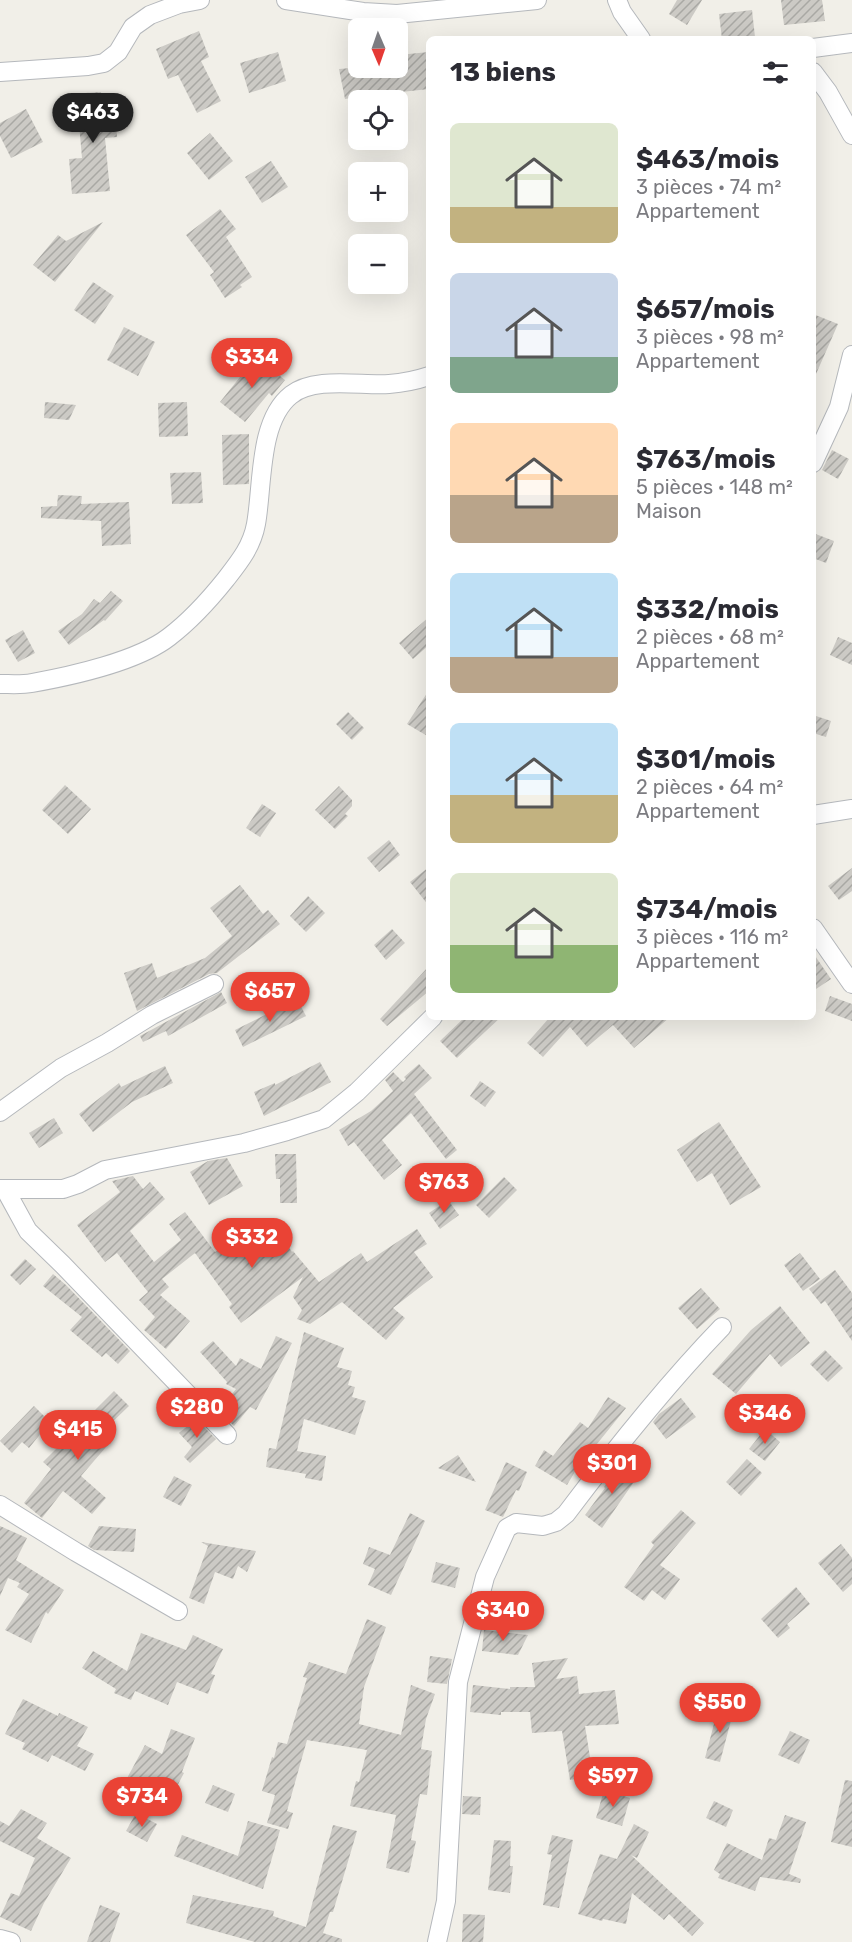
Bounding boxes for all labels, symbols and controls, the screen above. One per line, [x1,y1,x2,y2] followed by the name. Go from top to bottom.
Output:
[348,18,408,78] north arrow
[348,18,408,294] map controls
[759,56,792,89] icon: filters
[450,57,556,88] text: 13 biens
[348,90,408,150] button: locate
[57,93,129,144] pin: $463
[66,100,120,124] text: $463
[636,144,779,175] text: $463/mois
[498,147,570,219] icon: home
[348,162,408,222] button: +
[636,175,781,199] text: 3 pièces · 74 m²
[636,199,760,223] text: Appartement
[348,234,408,294] button: −
[636,294,775,325] text: $657/mois
[498,297,570,369] icon: home
[636,325,784,349] text: 3 pièces · 98 m²
[216,338,288,389] pin: $334
[225,345,279,369] text: $334
[636,349,760,373] text: Appartement
[636,444,776,475] text: $763/mois
[498,447,570,519] icon: home
[636,475,793,499] text: 5 pièces · 148 m²
[636,499,702,523] text: Maison
[636,594,779,625] text: $332/mois
[498,597,570,669] icon: home
[636,625,784,649] text: 2 pièces · 68 m²
[636,649,760,673] text: Appartement
[636,744,775,775] text: $301/mois
[498,747,570,819] icon: home
[636,775,783,799] text: 2 pièces · 64 m²
[636,799,760,823] text: Appartement
[636,894,777,925] text: $734/mois
[498,897,570,969] icon: home
[636,925,788,949] text: 3 pièces · 116 m²
[636,949,760,973] text: Appartement
[234,972,306,1023] pin: $657
[245,979,295,1003] text: $657
[408,1163,480,1214] pin: $763
[419,1170,469,1194] text: $763
[216,1218,288,1269] pin: $332
[226,1225,278,1249] text: $332
[161,1388,233,1439] pin: $280
[729,1394,801,1445] pin: $346
[170,1395,224,1419] text: $280
[738,1401,792,1425] text: $346
[42,1410,114,1461] pin: $415
[53,1417,103,1441] text: $415
[576,1444,648,1495] pin: $301
[587,1451,637,1475] text: $301
[467,1591,539,1642] pin: $340
[476,1598,530,1622] text: $340
[684,1683,756,1734] pin: $550
[694,1690,746,1714] text: $550
[577,1757,649,1808] pin: $597
[588,1764,638,1788] text: $597
[106,1777,178,1828] pin: $734
[116,1784,168,1808] text: $734

